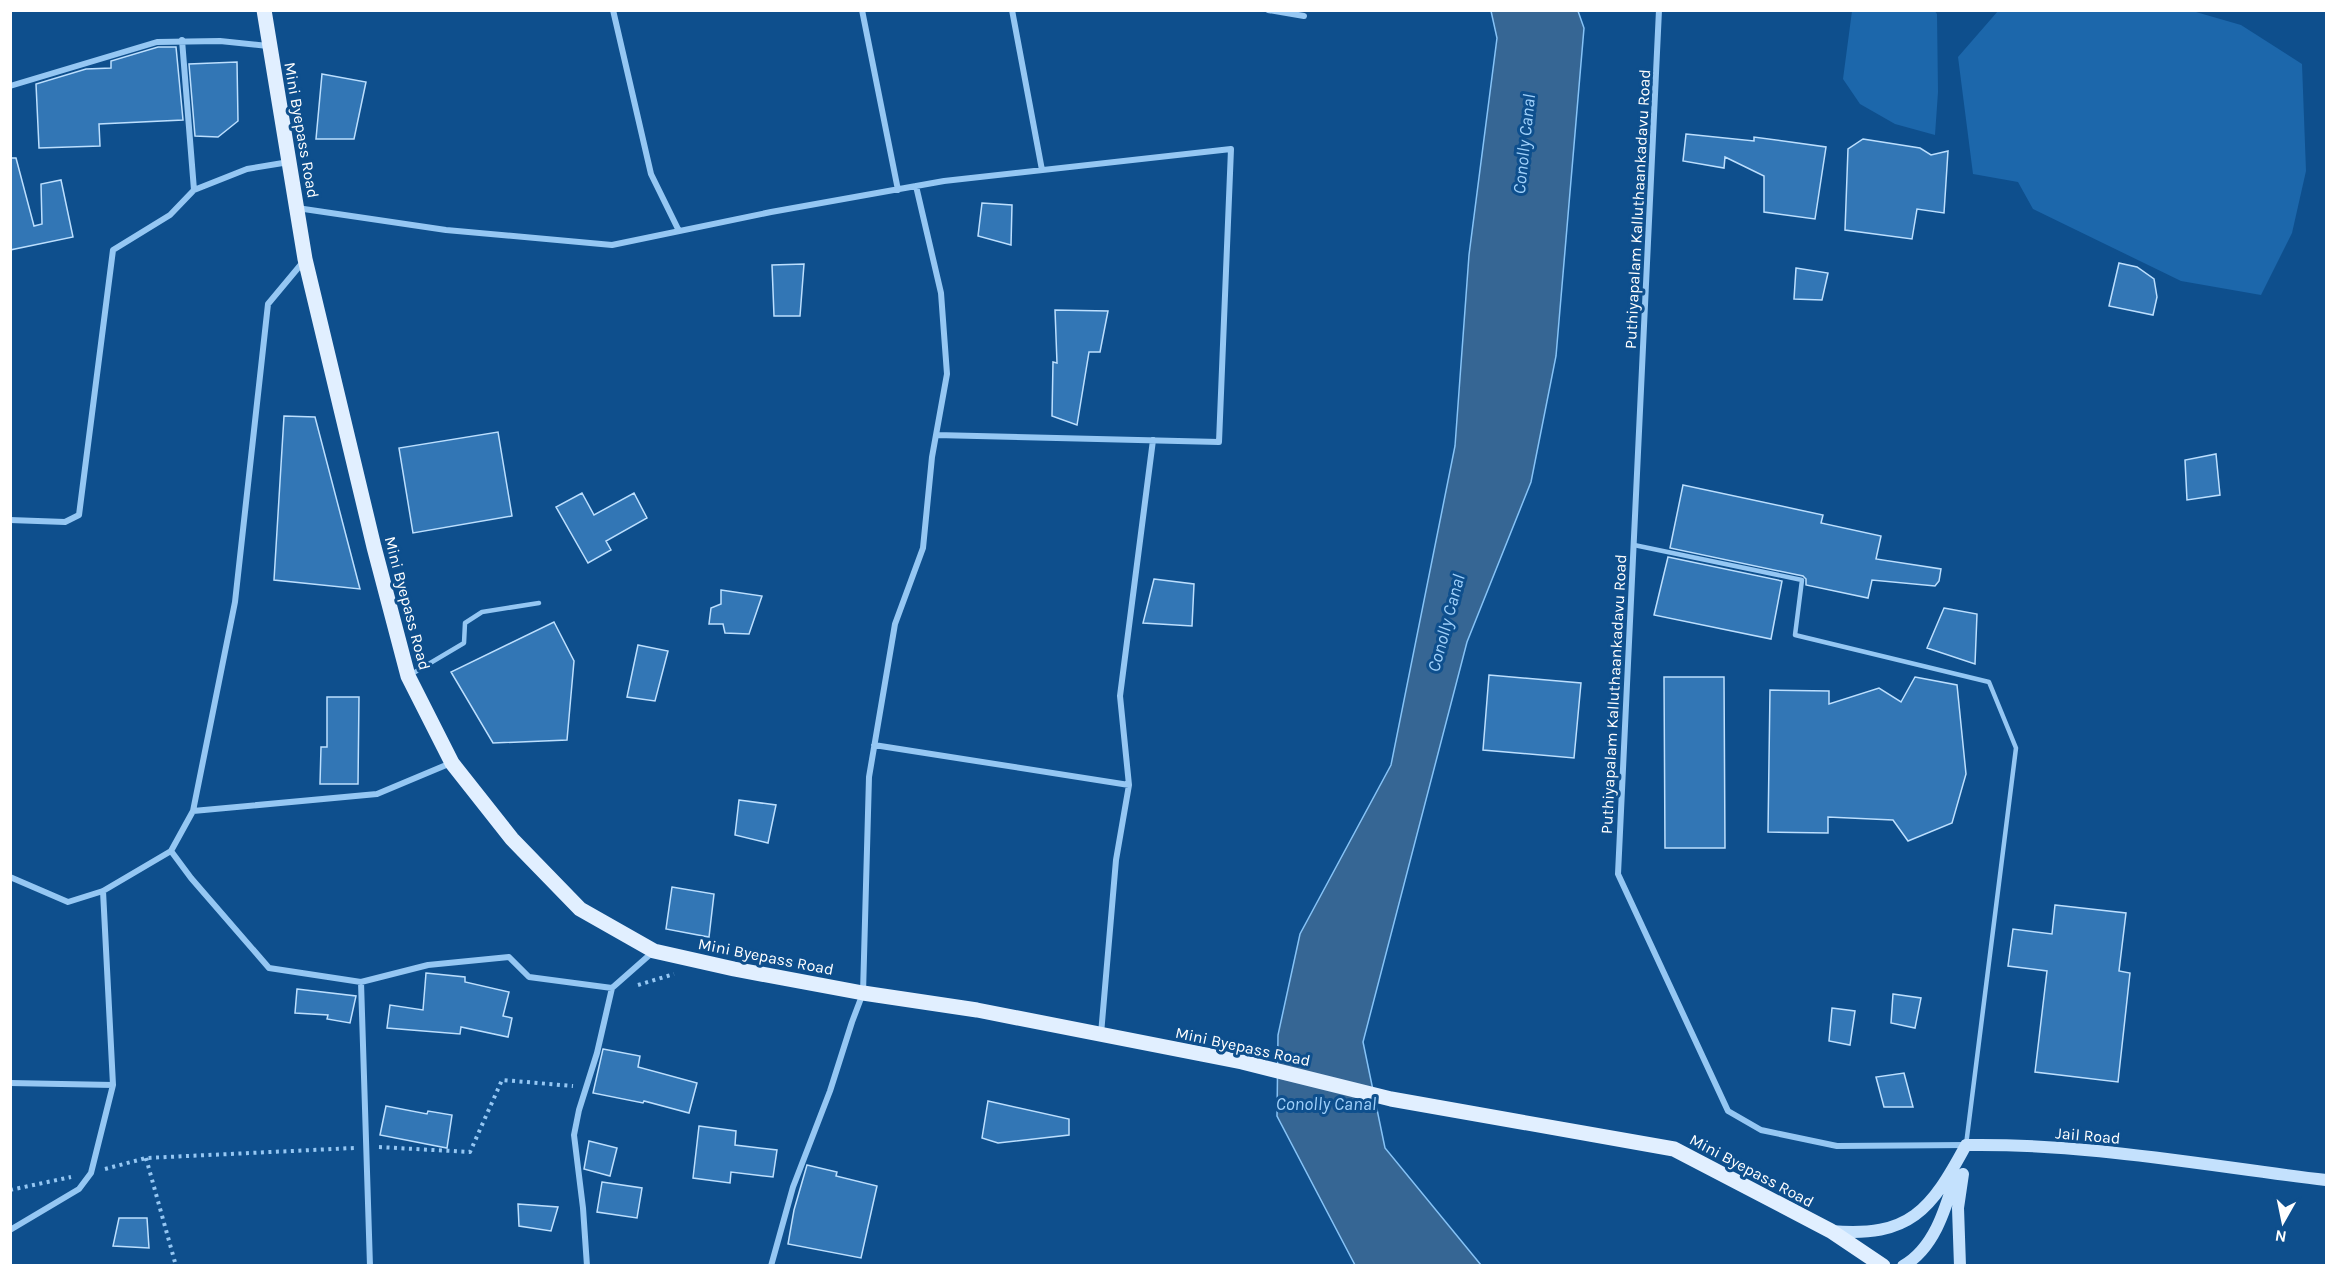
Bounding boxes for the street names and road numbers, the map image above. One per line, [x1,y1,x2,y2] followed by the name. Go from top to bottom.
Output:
[280,61,323,200] street label: Mini Byepass Road
[1621,69,1654,349] street label: Puthiyapalam Kalluthaankadavu Road
[381,534,435,672] street label: Mini Byepass Road
[1597,554,1630,834] street label: Puthiyapalam Kalluthaankadavu Road
[696,934,835,979] street label: Mini Byepass Road
[1174,1023,1312,1070] street label: Mini Byepass Road
[2055,1123,2121,1148] street label: Jail Road
[1686,1130,1817,1211] street label: Mini Byepass Road

